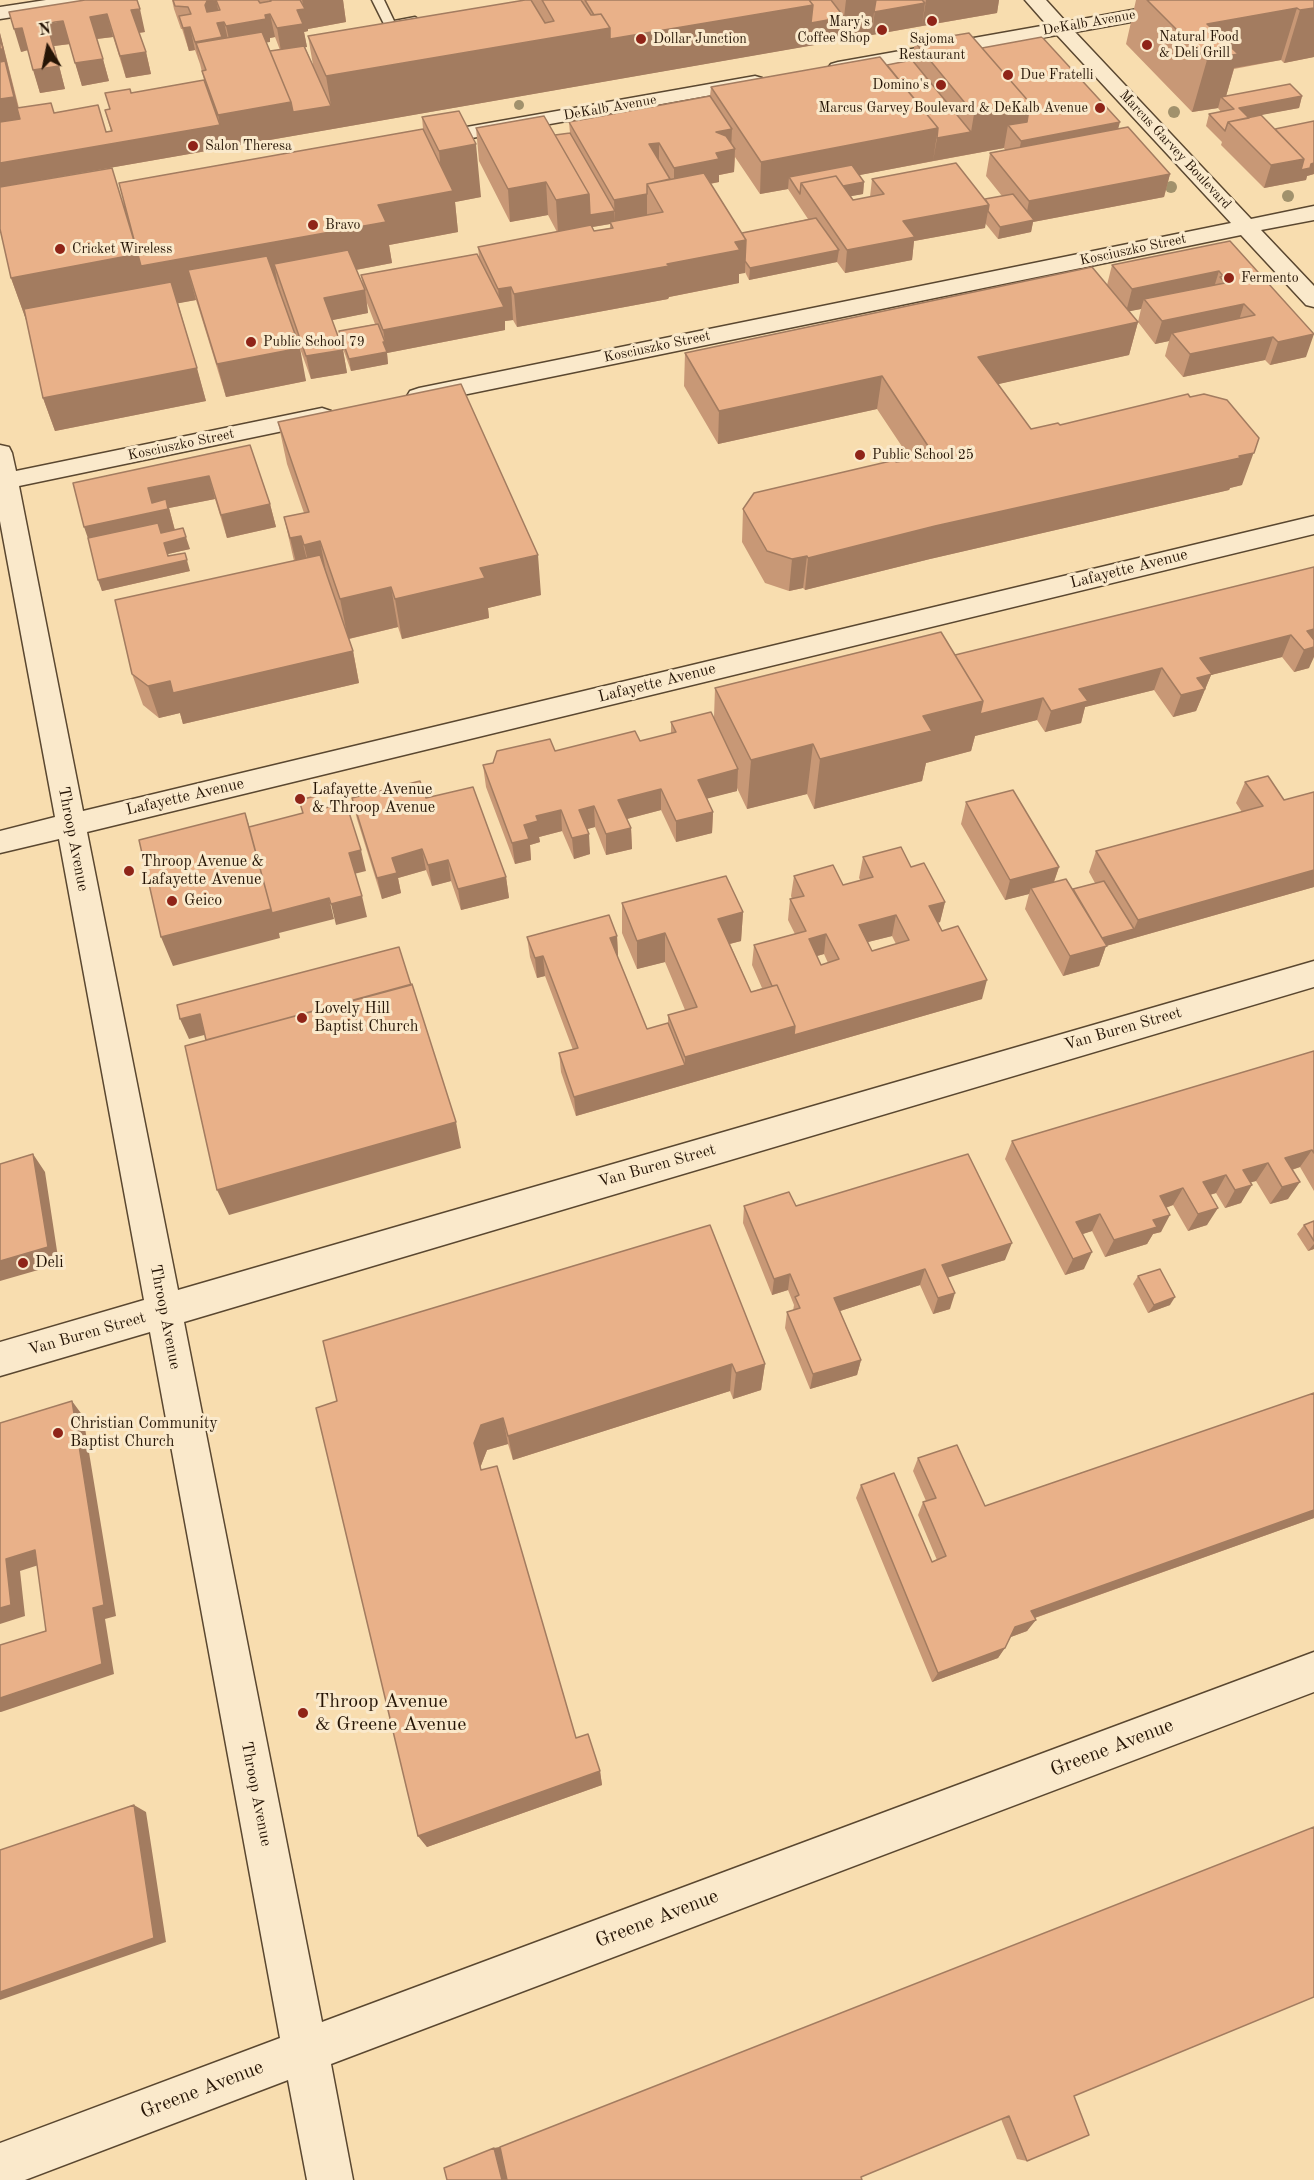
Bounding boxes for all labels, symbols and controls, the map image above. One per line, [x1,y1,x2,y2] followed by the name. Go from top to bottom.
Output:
[1041,7,1137,39] street label: DeKalb Avenue
[797,14,870,46] place label: Mary's Coffee Shop
[925,14,939,28] marker: Sajoma Restaurant
[18,18,78,78] north arrow
[37,21,52,39] text: N
[875,23,889,37] marker: Mary's Coffee Shop
[1159,29,1239,62] place label: Natural Food & Deli Grill
[653,31,747,47] place label: Dollar Junction
[899,31,965,63] place label: Sajoma Restaurant
[634,32,648,46] marker: Dollar Junction
[1140,38,1154,52] marker: Natural Food & Deli Grill
[1020,67,1094,83] place label: Due Fratelli
[1001,68,1015,82] marker: Due Fratelli
[872,77,929,93] place label: Domino's
[934,78,948,92] marker: Domino's
[1116,87,1234,213] street label: Marcus Garvey Boulevard
[562,92,658,124] street label: DeKalb Avenue
[819,100,1088,116] place label: Marcus Garvey Boulevard & DeKalb Avenue
[1093,101,1107,115] marker: Marcus Garvey Boulevard & DeKalb Avenue
[205,138,292,154] place label: Salon Theresa
[186,139,200,153] marker: Salon Theresa
[325,217,361,233] place label: Bravo
[306,218,320,232] marker: Bravo
[1078,231,1188,269] street label: Kosciuszko Street
[72,241,172,257] place label: Cricket Wireless
[53,242,67,256] marker: Cricket Wireless
[1241,270,1299,286] place label: Fermento
[1222,271,1236,285] marker: Fermento
[602,328,712,366] street label: Kosciuszko Street
[263,334,365,350] place label: Public School 79
[244,335,258,349] marker: Public School 79
[126,426,236,464] street label: Kosciuszko Street
[872,447,974,463] place label: Public School 25
[853,448,867,462] marker: Public School 25
[1068,545,1190,593] street label: Lafayette Avenue
[596,659,718,707] street label: Lafayette Avenue
[124,774,246,820] street label: Lafayette Avenue
[312,780,435,818] place label: Lafayette Avenue & Throop Avenue
[53,785,93,893] street label: Throop Avenue
[293,792,307,806] marker: Lafayette Avenue & Throop Avenue
[141,852,264,890] place label: Throop Avenue & Lafayette Avenue
[122,864,136,878] marker: Throop Avenue & Lafayette Avenue
[184,891,222,911] place label: Geico
[165,894,179,908] marker: Geico
[314,999,418,1037] place label: Lovely Hill Baptist Church
[1062,1003,1184,1055] street label: Van Buren Street
[295,1011,309,1025] marker: Lovely Hill Baptist Church
[596,1140,718,1192] street label: Van Buren Street
[35,1253,63,1273] place label: Deli
[16,1256,30,1270] marker: Deli
[145,1263,185,1371] street label: Throop Avenue
[26,1308,148,1360] street label: Van Buren Street
[70,1414,218,1452] place label: Christian Community Baptist Church
[51,1426,65,1440] marker: Christian Community Baptist Church
[315,1690,466,1737] place label: Throop Avenue & Greene Avenue
[296,1706,310,1720] marker: Throop Avenue & Greene Avenue
[1047,1713,1177,1783] street label: Greene Avenue
[236,1740,276,1848] street label: Throop Avenue
[592,1884,722,1954] street label: Greene Avenue
[137,2055,267,2125] street label: Greene Avenue

